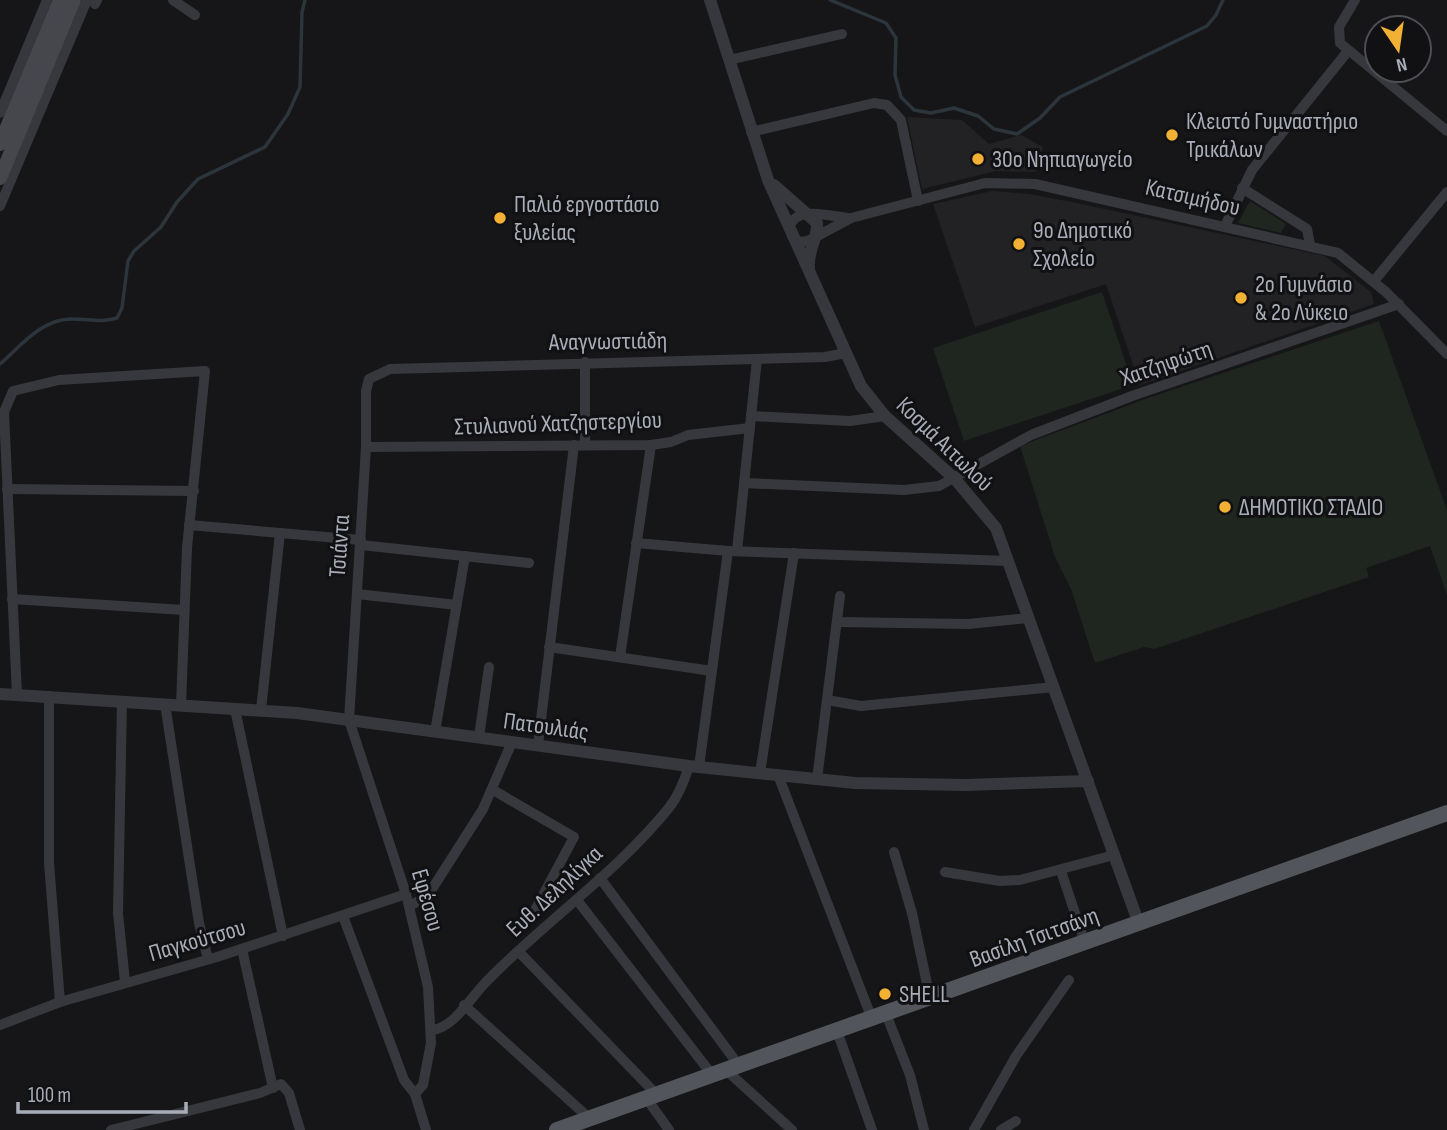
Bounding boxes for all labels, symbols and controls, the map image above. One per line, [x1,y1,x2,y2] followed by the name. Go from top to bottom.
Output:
[1363,14,1433,84] north arrow
[1394,52,1409,76] text: N
[1186,107,1358,164] place label: Κλειστό Γυμναστήριο Τρικάλων
[1164,127,1180,143] marker: Κλειστό Γυμναστήριο Τρικάλων
[992,145,1133,174] place label: 30ο Νηπιαγωγείο
[970,151,986,167] marker: 30ο Νηπιαγωγείο
[1143,173,1243,222] street label: Κατσιμήδου
[514,190,660,247] place label: Παλιό εργοστάσιο ξυλείας
[492,210,508,226] marker: Παλιό εργοστάσιο ξυλείας
[1033,216,1132,273] place label: 9ο Δημοτικό Σχολείο
[1011,236,1027,252] marker: 9ο Δημοτικό Σχολείο
[1255,270,1353,327] place label: 2ο Γυμνάσιο & 2ο Λύκειο
[1233,290,1249,306] marker: 2ο Γυμνάσιο & 2ο Λύκειο
[548,326,667,357] street label: Αναγνωστιάδη
[1116,334,1216,393] street label: Χατζηφώτη
[890,391,999,498] street label: Κοσμά Αιτωλού
[454,405,662,442] street label: Στυλιανού Χατζηστεργίου
[1239,493,1383,522] place label: ΔΗΜΟΤΙΚΟ ΣΤΑΔΙΟ
[1217,499,1233,515] marker: ΔΗΜΟΤΙΚΟ ΣΤΑΔΙΟ
[323,514,356,578] street label: Τσιάντα
[502,706,590,747] street label: Πατουλιάς
[500,840,608,943] street label: Ευθ. Δεληλίγκα
[405,866,450,935] street label: Εφέσου
[966,901,1103,974] street label: Βασίλη Τσιτσάνη
[145,913,249,968] street label: Παγκούτσου
[899,980,949,1009] place label: SHELL
[877,986,893,1002] marker: SHELL
[18,1070,186,1114] scale bar
[28,1083,71,1108] text: 100 m

